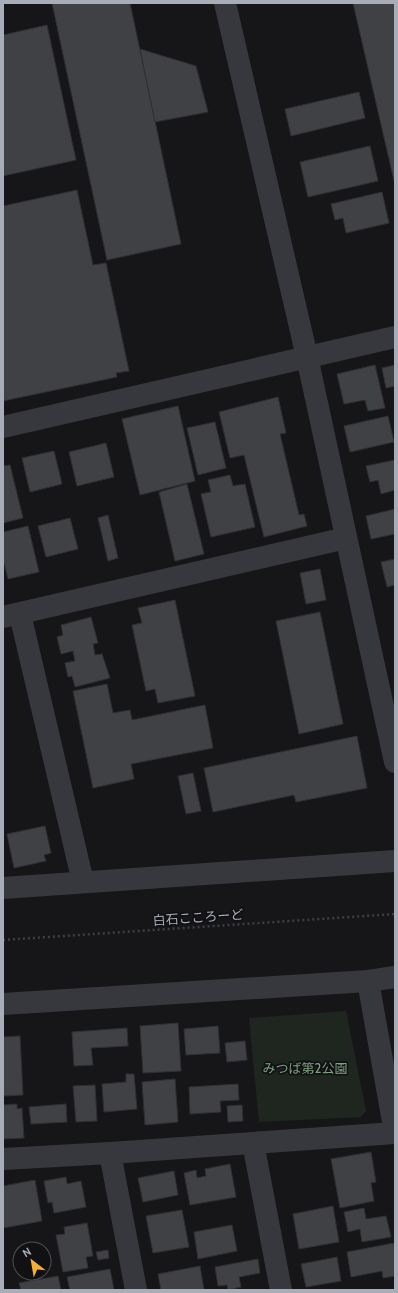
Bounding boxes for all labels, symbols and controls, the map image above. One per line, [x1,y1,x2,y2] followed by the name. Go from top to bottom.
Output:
[152,906,244,928] street label: 白石こころーど
[263,1060,347,1076] park label: みつば第2公園
[12,1241,52,1281] north arrow
[20,1244,34,1260] text: N

